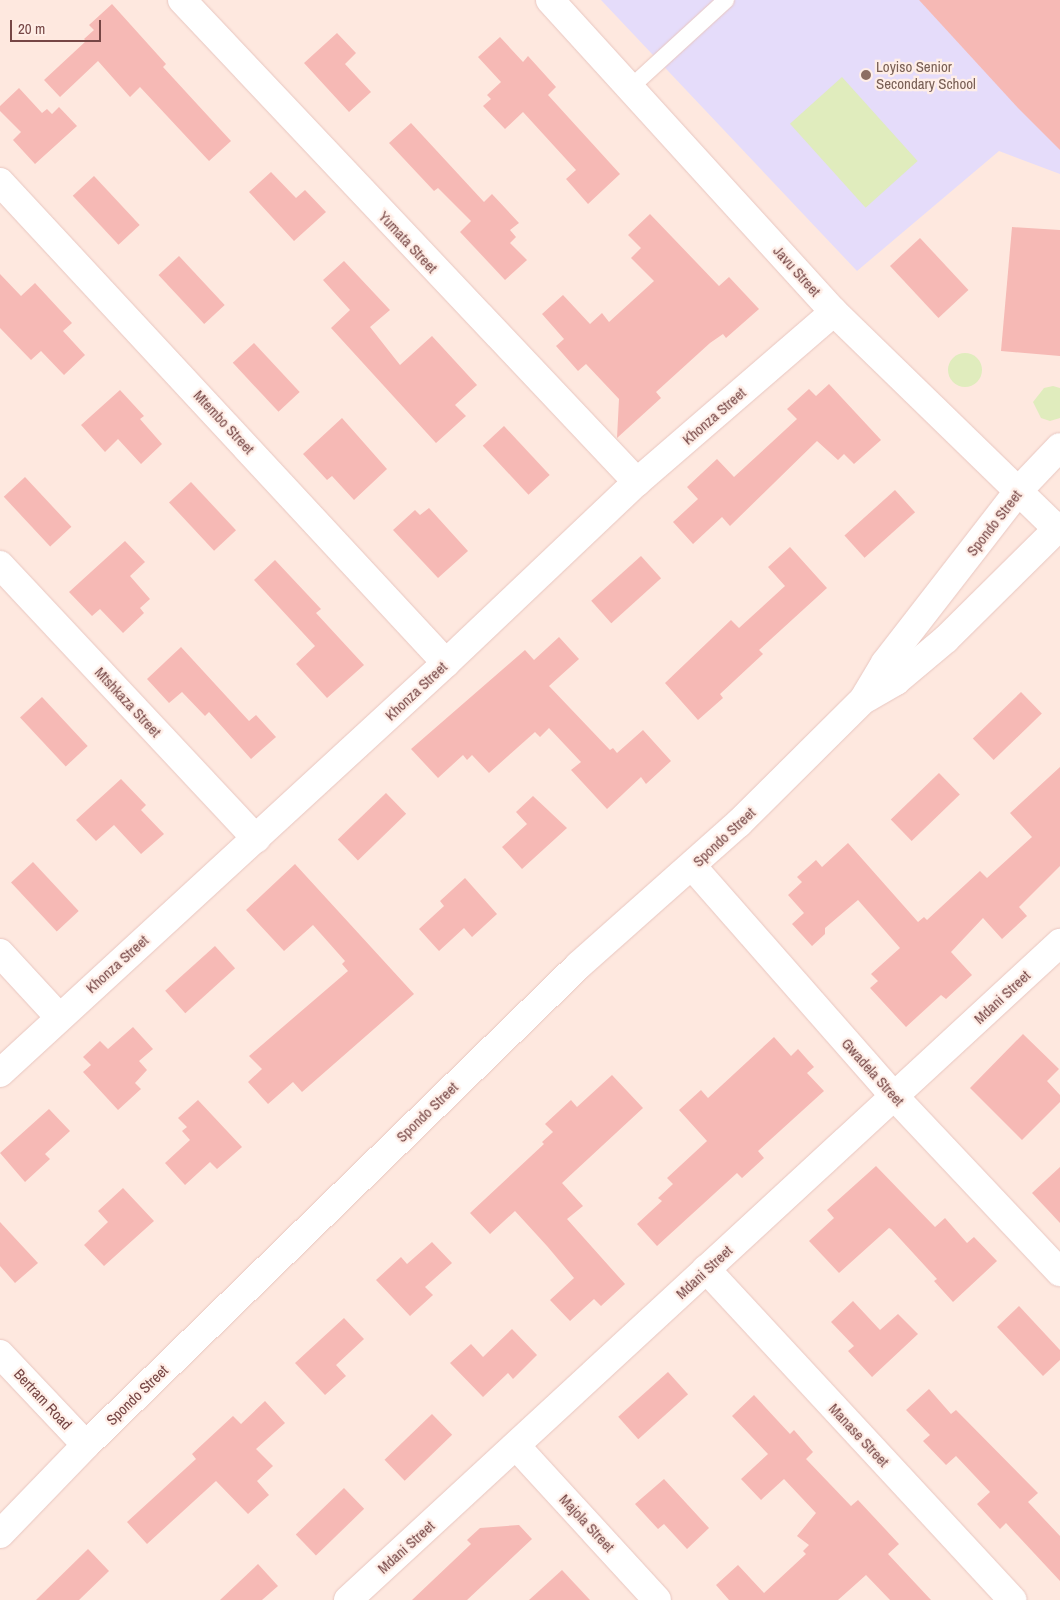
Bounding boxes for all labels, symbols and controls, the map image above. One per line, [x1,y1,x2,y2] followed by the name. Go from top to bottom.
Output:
[12,10,104,42] scale bar
[18,18,45,39] text: 20 m
[876,57,976,92] place label: Loyiso Senior Secondary School
[860,69,872,81] marker: Loyiso Senior Secondary School
[375,207,441,277] street label: Yumata Street
[769,242,825,300] street label: Javu Street
[679,384,749,448] street label: Khonza Street
[190,386,258,458] street label: Mtembo Street
[963,486,1025,560] street label: Spondo Street
[381,658,451,724] street label: Khonza Street
[91,663,165,741] street label: Mtshkaza Street
[689,804,759,870] street label: Spondo Street
[82,931,152,997] street label: Khonza Street
[970,966,1034,1028] street label: Mdani Street
[838,1034,908,1110] street label: Gwadela Street
[392,1078,462,1146] street label: Spondo Street
[672,1241,736,1303] street label: Mdani Street
[102,1361,172,1429] street label: Spondo Street
[10,1365,76,1433] street label: Bertram Road
[825,1400,893,1470] street label: Manase Street
[556,1490,618,1556] street label: Majola Street
[374,1517,438,1577] street label: Mdani Street

